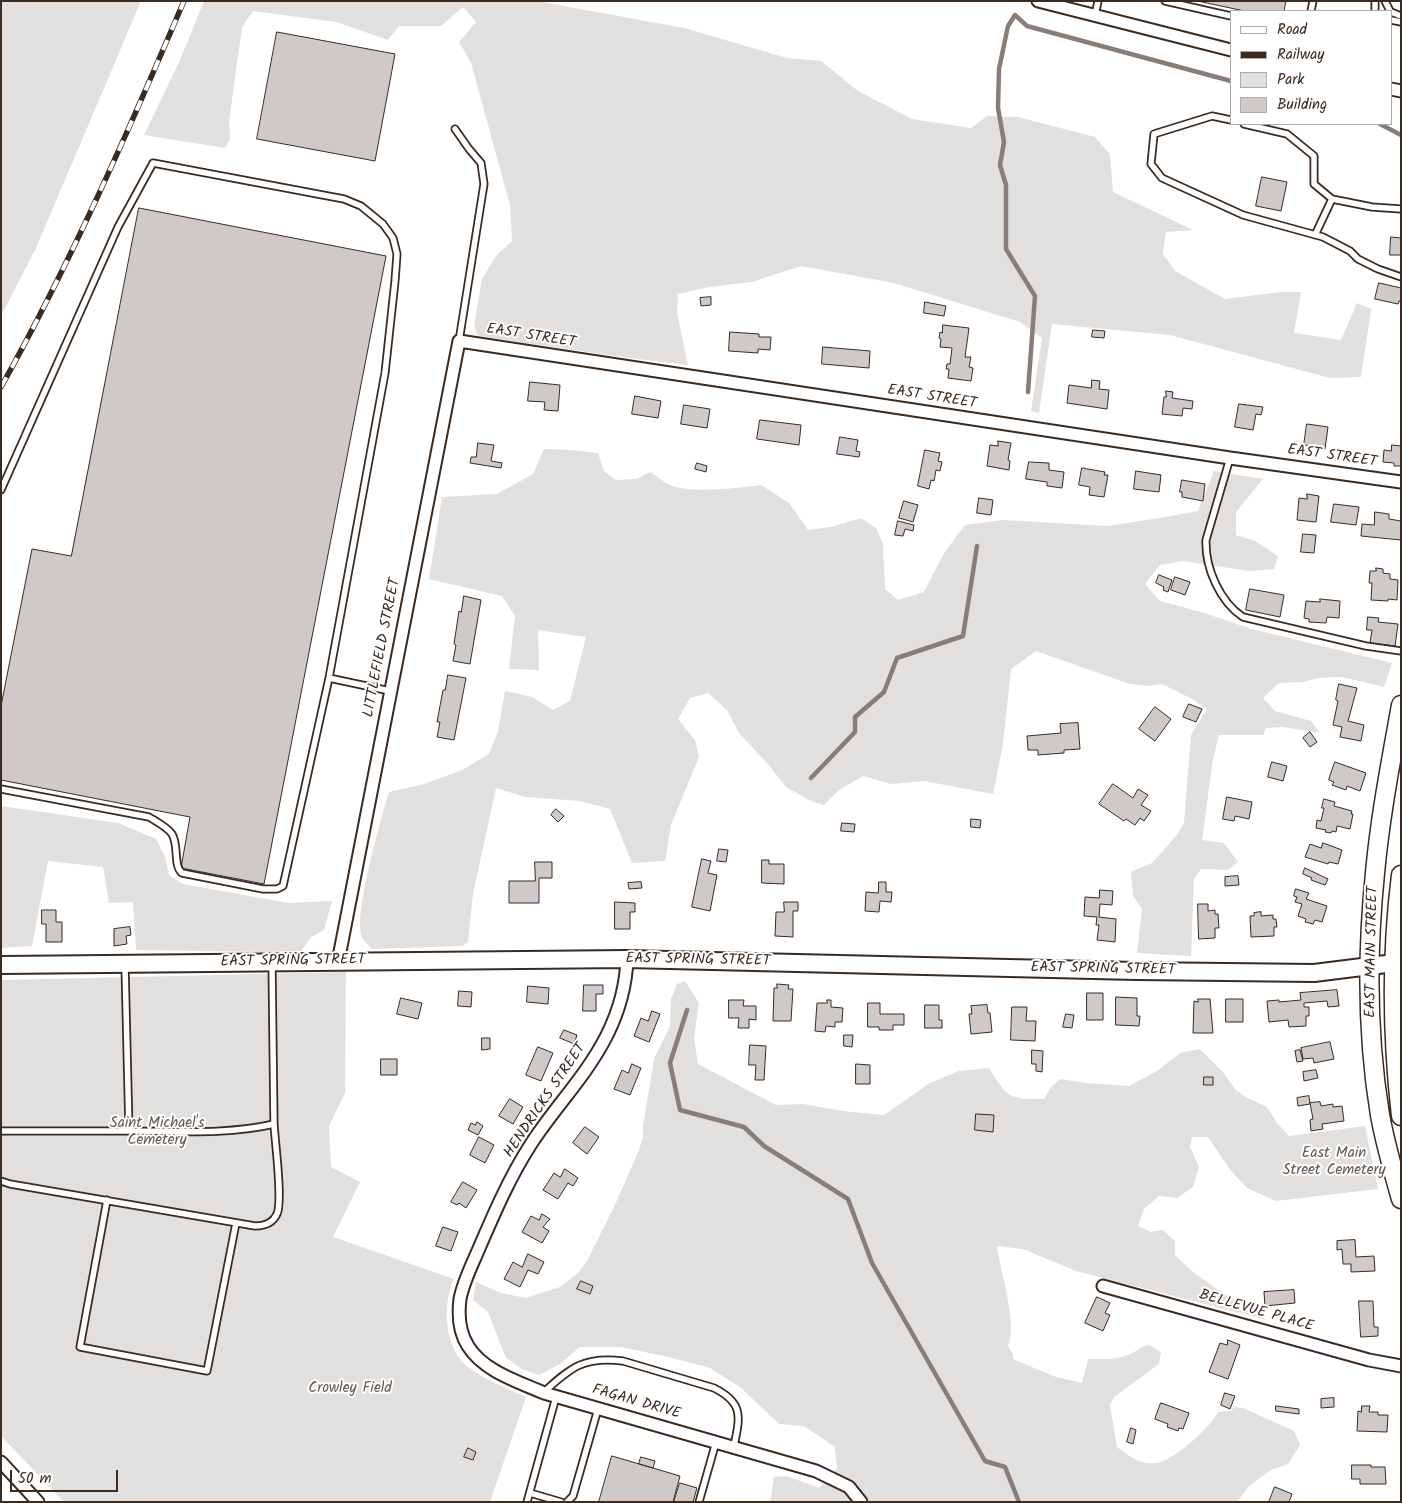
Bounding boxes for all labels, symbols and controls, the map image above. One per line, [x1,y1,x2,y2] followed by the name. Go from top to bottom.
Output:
[1230,10,1392,125] legend
[1277,18,1307,42] text: Road
[1277,43,1324,67] text: Railway
[1277,68,1304,92] text: Park
[1277,93,1327,117] text: Building
[485,321,577,353] street label: EAST STREET
[886,382,978,414] street label: EAST STREET
[1286,442,1378,472] street label: EAST STREET
[361,577,405,719] street label: LITTLEFIELD STREET
[1363,886,1383,1018] street label: EAST MAIN STREET
[625,951,771,971] street label: EAST SPRING STREET
[220,952,366,972] street label: EAST SPRING STREET
[1030,960,1176,980] street label: EAST SPRING STREET
[501,1040,591,1162] street label: HENDRICKS STREET
[110,1115,204,1150] park label: Saint Michael's Cemetery
[1282,1145,1386,1180] park label: East Main Street Cemetery
[1197,1287,1315,1337] street label: BELLEVUE PLACE
[308,1380,392,1398] park label: Crowley Field
[590,1382,682,1424] street label: FAGAN DRIVE
[12,1460,120,1492] scale bar
[18,1467,52,1491] text: 50 m

